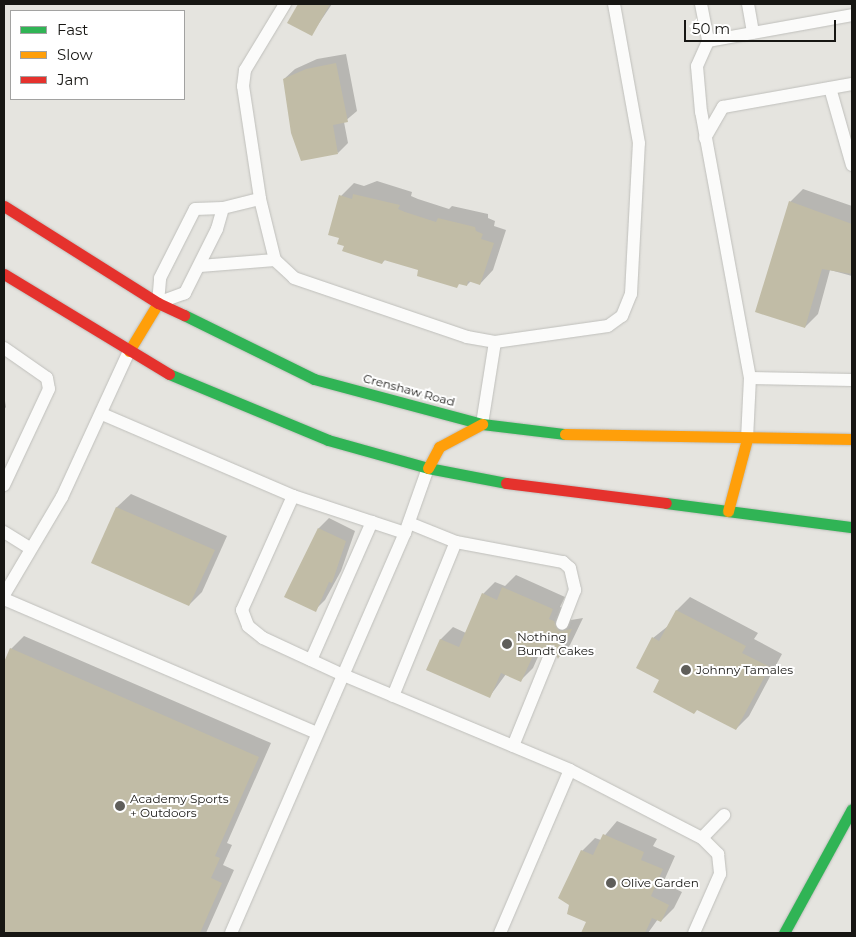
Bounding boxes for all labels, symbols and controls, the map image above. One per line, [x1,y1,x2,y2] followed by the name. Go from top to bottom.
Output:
[10,10,185,100] legend
[686,10,838,42] scale bar
[692,19,730,38] text: 50 m
[57,20,88,39] text: Fast
[57,45,93,64] text: Slow
[57,70,89,89] text: Jam
[361,371,457,409] street label: Crenshaw Road
[517,630,594,658] place label: Nothing Bundt Cakes
[501,638,513,650] marker: Nothing Bundt Cakes
[696,663,793,677] place label: Johnny Tamales
[680,664,692,676] marker: Johnny Tamales
[130,792,229,820] place label: Academy Sports + Outdoors
[114,800,126,812] marker: Academy Sports + Outdoors
[621,876,699,890] place label: Olive Garden
[605,877,617,889] marker: Olive Garden

